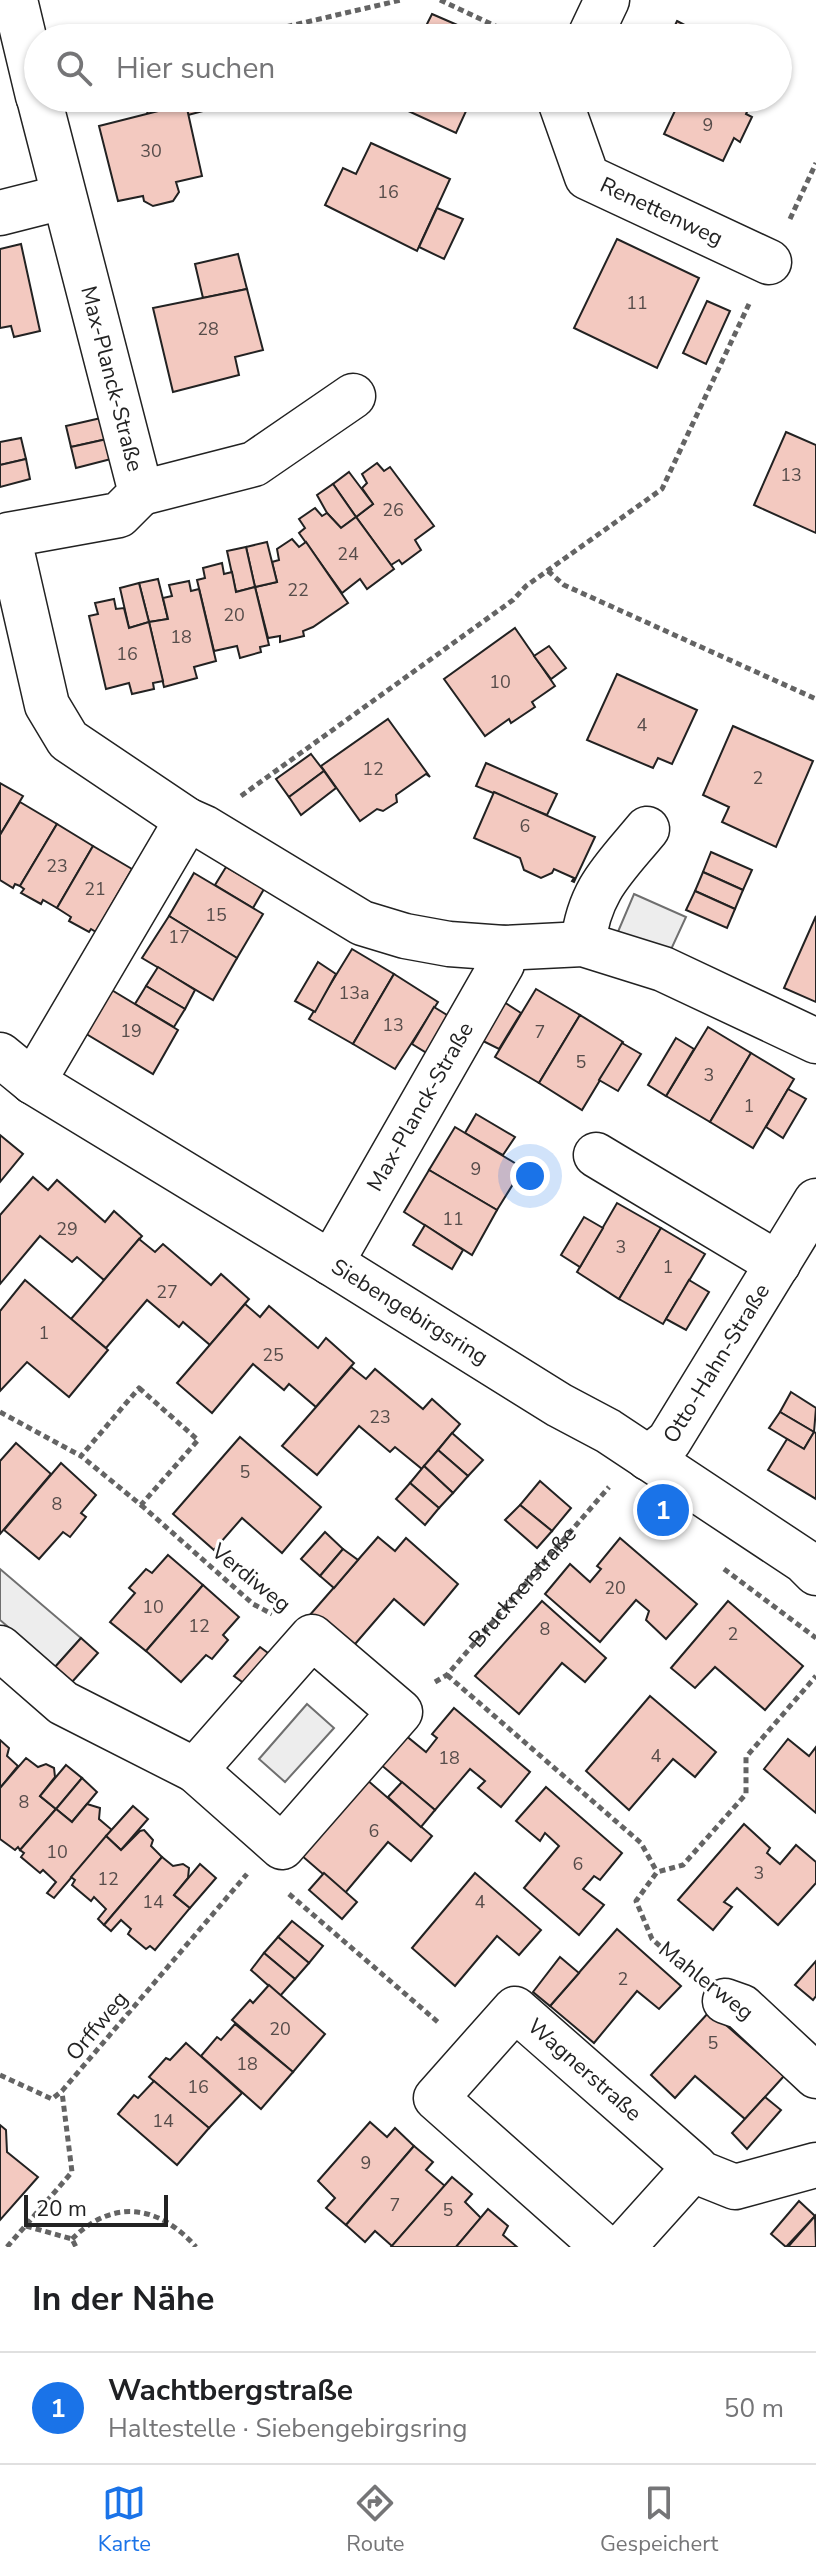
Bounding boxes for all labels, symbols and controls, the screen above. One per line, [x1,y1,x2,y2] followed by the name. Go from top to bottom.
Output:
[24,24,792,112] search box
[52,46,96,90] icon: search
[116,48,275,89] text: Hier suchen
[703,113,713,137] house number: 9
[140,139,162,163] house number: 30
[595,170,728,253] street label: Renettenweg
[377,180,399,204] house number: 16
[73,283,150,475] street label: Max-Planck-Straße
[626,291,648,315] house number: 11
[197,317,219,341] house number: 28
[780,463,802,487] house number: 13
[382,498,404,522] house number: 26
[337,542,359,566] house number: 24
[287,578,309,602] house number: 22
[223,603,245,627] house number: 20
[170,625,192,649] house number: 18
[116,642,138,666] house number: 16
[489,670,511,694] house number: 10
[637,713,648,737] house number: 4
[362,757,384,781] house number: 12
[753,766,763,790] house number: 2
[520,814,530,838] house number: 6
[46,854,68,878] house number: 23
[84,877,106,901] house number: 21
[205,903,227,927] house number: 15
[168,925,190,949] house number: 17
[338,981,370,1005] house number: 13a
[382,1013,404,1037] house number: 13
[360,1017,481,1197] street label: Max-Planck-Straße
[120,1019,142,1043] house number: 19
[535,1020,545,1044] house number: 7
[576,1050,586,1074] house number: 5
[704,1063,714,1087] house number: 3
[744,1094,754,1118] house number: 1
[510,1156,550,1196] your location
[471,1157,481,1181] house number: 9
[442,1207,464,1231] house number: 11
[56,1217,78,1241] house number: 29
[616,1235,626,1259] house number: 3
[326,1252,494,1372] street label: Siebengebirgsring
[663,1255,673,1279] house number: 1
[656,1278,777,1449] street label: Otto-Hahn-Straße
[156,1280,178,1304] house number: 27
[39,1321,49,1345] house number: 1
[262,1343,284,1367] house number: 25
[369,1405,391,1429] house number: 23
[240,1460,250,1484] house number: 5
[637,1480,689,1540] pin: 1
[52,1492,62,1516] house number: 8
[462,1520,584,1654] street label: Brucknerstraße
[204,1536,297,1619] street label: Verdiweg
[604,1576,626,1600] house number: 20
[142,1595,164,1619] house number: 10
[188,1614,210,1638] house number: 12
[540,1617,550,1641] house number: 8
[728,1622,738,1646] house number: 2
[651,1744,662,1768] house number: 4
[438,1746,460,1770] house number: 18
[19,1790,29,1814] house number: 8
[369,1819,379,1843] house number: 6
[46,1840,68,1864] house number: 10
[573,1852,583,1876] house number: 6
[754,1861,764,1885] house number: 3
[97,1867,119,1891] house number: 12
[142,1890,164,1914] house number: 14
[475,1890,486,1914] house number: 4
[652,1935,760,2027] street label: Mahlerweg
[618,1967,628,1991] house number: 2
[59,1985,135,2067] street label: Orffweg
[521,2012,648,2128] street label: Wagnerstraße
[269,2017,291,2041] house number: 20
[708,2031,718,2055] house number: 5
[236,2052,258,2076] house number: 18
[187,2075,209,2099] house number: 16
[152,2109,174,2133] house number: 14
[361,2151,371,2175] house number: 9
[24,2191,168,2227] scale bar
[390,2193,400,2217] house number: 7
[36,2194,87,2224] text: 20 m
[443,2198,453,2222] house number: 5
[32,2276,214,2322] text: In der Nähe
[108,2370,353,2411] text: Wachtbergstraße
[50,2391,66,2426] text: 1
[724,2391,784,2426] text: 50 m
[108,2411,468,2446] text: Haltestelle · Siebengebirgsring
[98,2481,151,2559] tab: Karte
[346,2481,405,2559] tab: Route
[600,2481,718,2559] tab: Gespeichert

